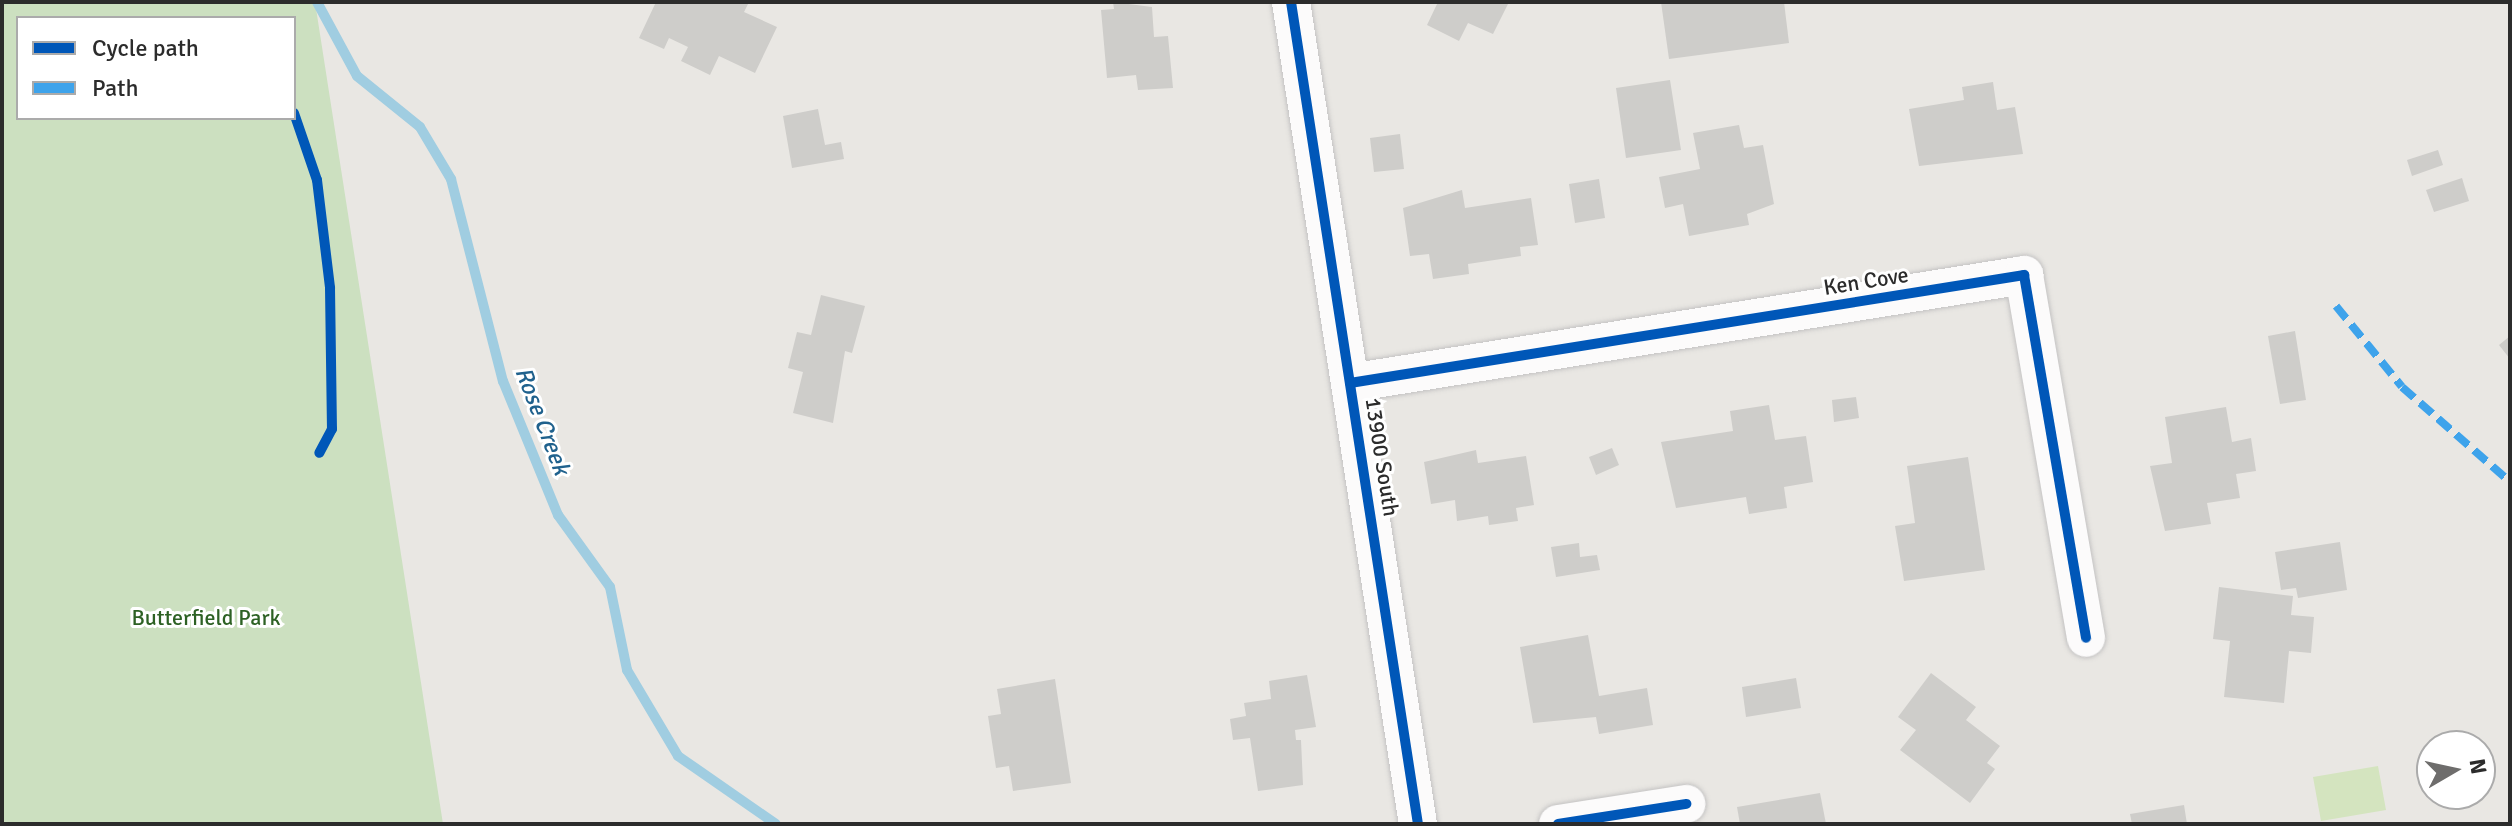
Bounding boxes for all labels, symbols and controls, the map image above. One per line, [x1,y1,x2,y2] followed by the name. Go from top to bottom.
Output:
[16,16,296,120] legend
[92,33,199,63] text: Cycle path
[92,73,138,103] text: Path
[1822,261,1910,301] street label: Ken Cove
[508,363,576,479] water label: Rose Creek
[1360,396,1404,518] street label: 13900 South
[131,605,281,631] park label: Butterfield Park
[2416,730,2496,810] north arrow
[2464,757,2493,776] text: N

